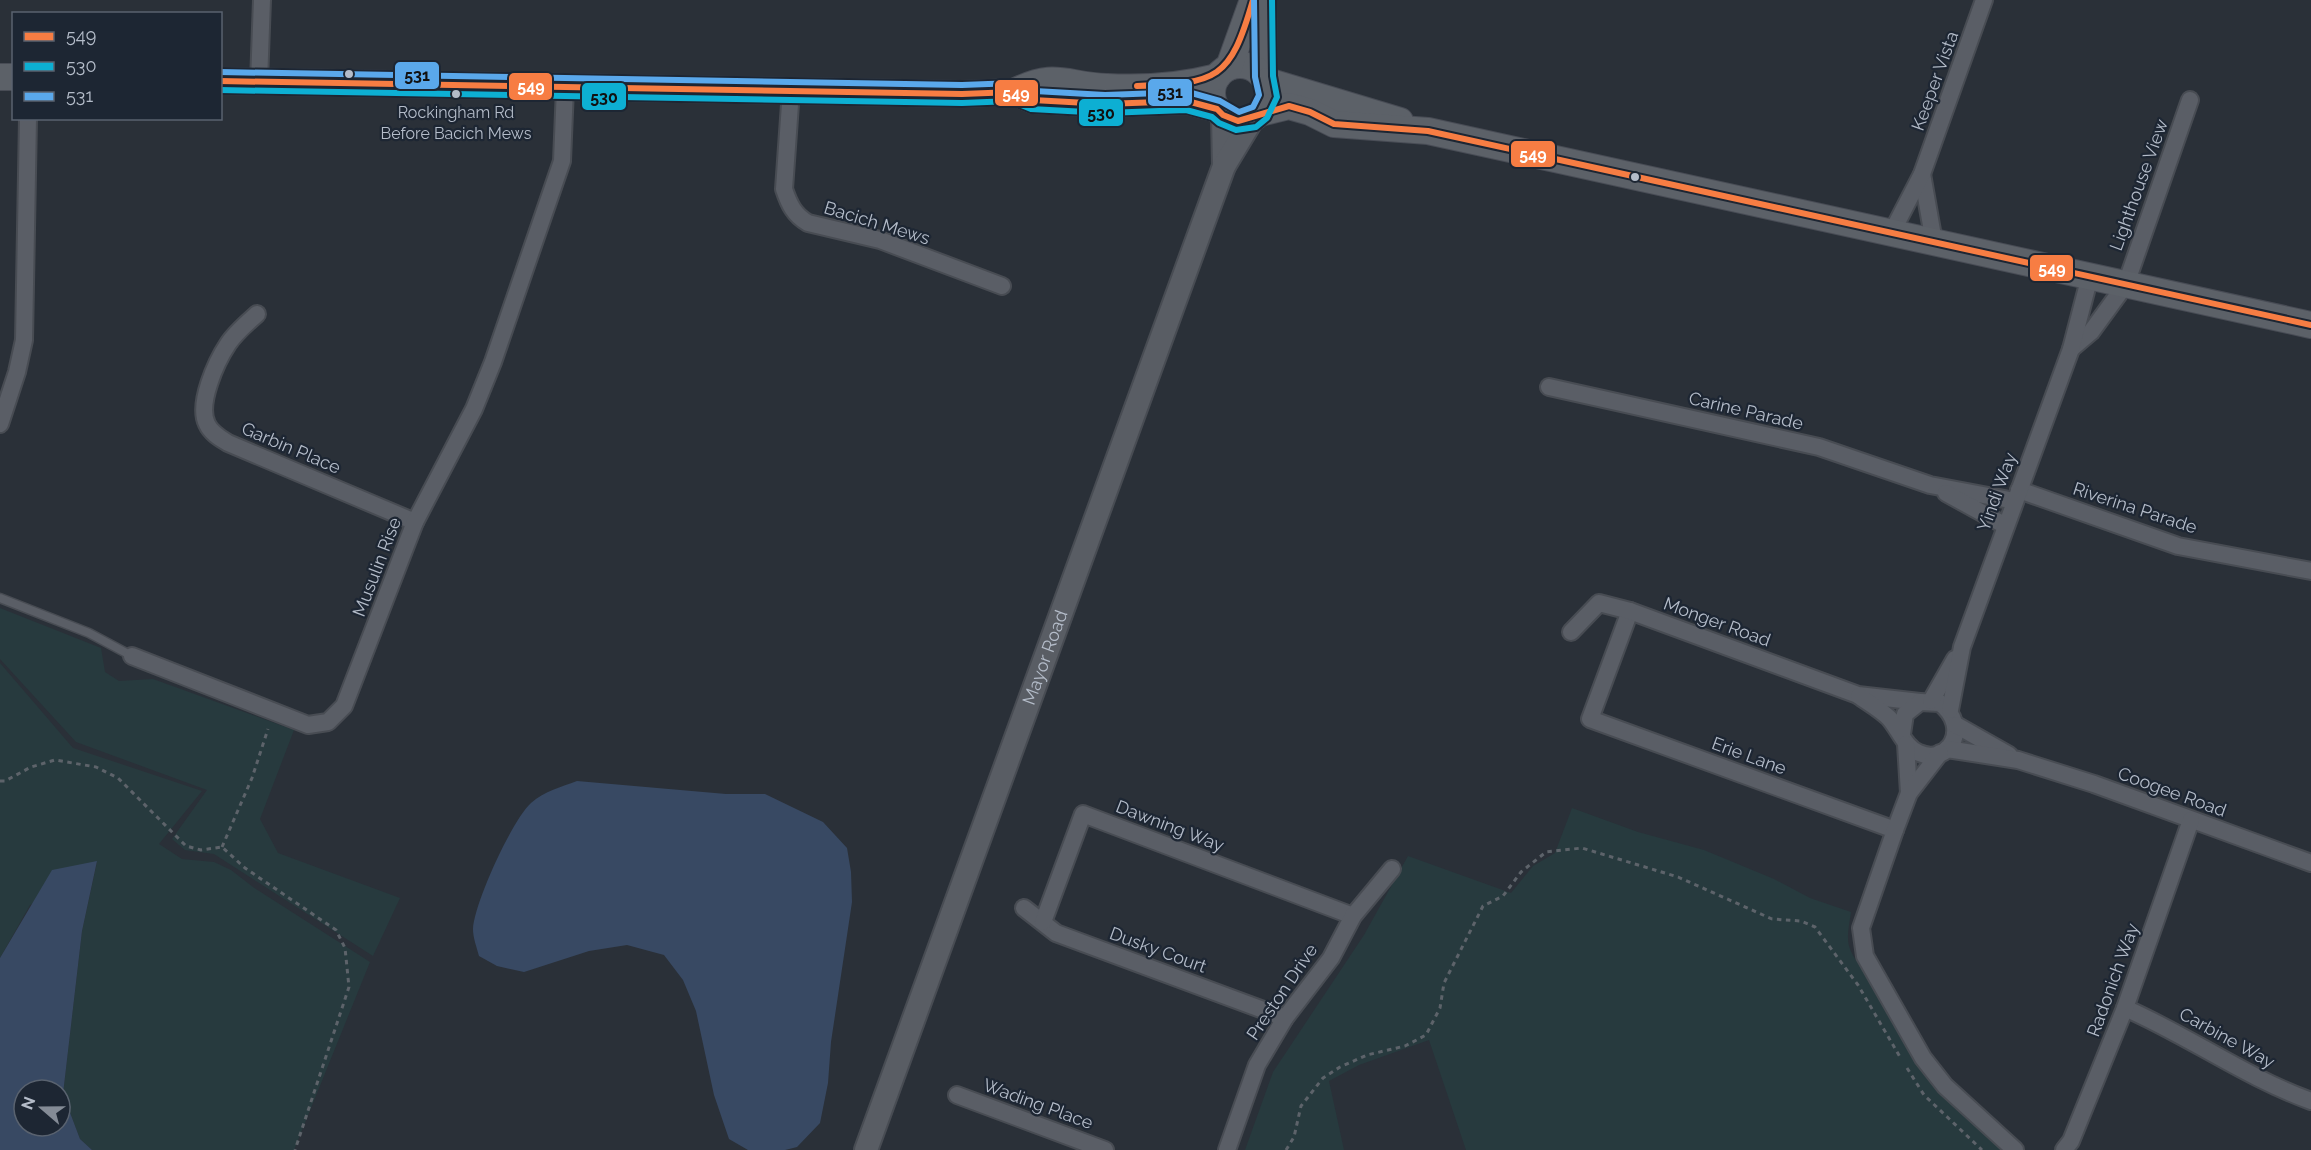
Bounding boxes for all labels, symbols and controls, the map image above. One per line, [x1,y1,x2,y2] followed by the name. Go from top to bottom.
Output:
[12,12,222,120] legend
[66,25,96,46] text: 549
[1907,28,1962,133] street label: Keeper Vista
[66,55,96,76] text: 530
[394,61,440,90] line badge: 531
[404,66,430,85] text: 531
[343,68,355,80] unlabelled marker
[508,72,553,101] line badge: 549
[517,77,545,96] text: 549
[1147,78,1193,107] line badge: 531
[994,79,1039,107] line badge: 549
[581,82,627,111] line badge: 530
[1157,83,1183,102] text: 531
[1002,84,1030,103] text: 549
[66,85,93,106] text: 531
[450,88,462,100] marker: Rockingham Rd Before Bacich Mews
[590,88,618,107] text: 530
[1078,98,1124,127] line badge: 530
[381,103,532,143] place label: Rockingham Rd Before Bacich Mews
[1087,104,1115,123] text: 530
[2105,116,2172,253] street label: Lighthouse View
[1510,140,1556,168] line badge: 549
[1519,145,1547,164] text: 549
[1629,171,1641,183] unlabelled marker
[822,196,933,249] street label: Bacich Mews
[2029,254,2074,282] line badge: 549
[2038,259,2066,278] text: 549
[1687,387,1806,434] street label: Carine Parade
[239,417,344,478] street label: Garbin Place
[1973,449,2021,534] street label: Yindi Way
[2070,478,2200,538] street label: Riverina Parade
[348,514,405,619] street label: Musulin Rise
[1661,592,1773,651] street label: Monger Road
[1018,607,1071,708] street label: Mayor Road
[1709,732,1790,779] street label: Erie Lane
[2115,762,2229,821] street label: Coogee Road
[1113,795,1227,856] street label: Dawning Way
[2082,920,2143,1039] street label: Radonich Way
[1107,922,1210,977] street label: Dusky Court
[1242,939,1322,1044] street label: Preston Drive
[2176,1003,2279,1072] street label: Carbine Way
[980,1074,1096,1133] street label: Wading Place
[12,1078,72,1138] north arrow
[17,1094,39,1112] text: N

